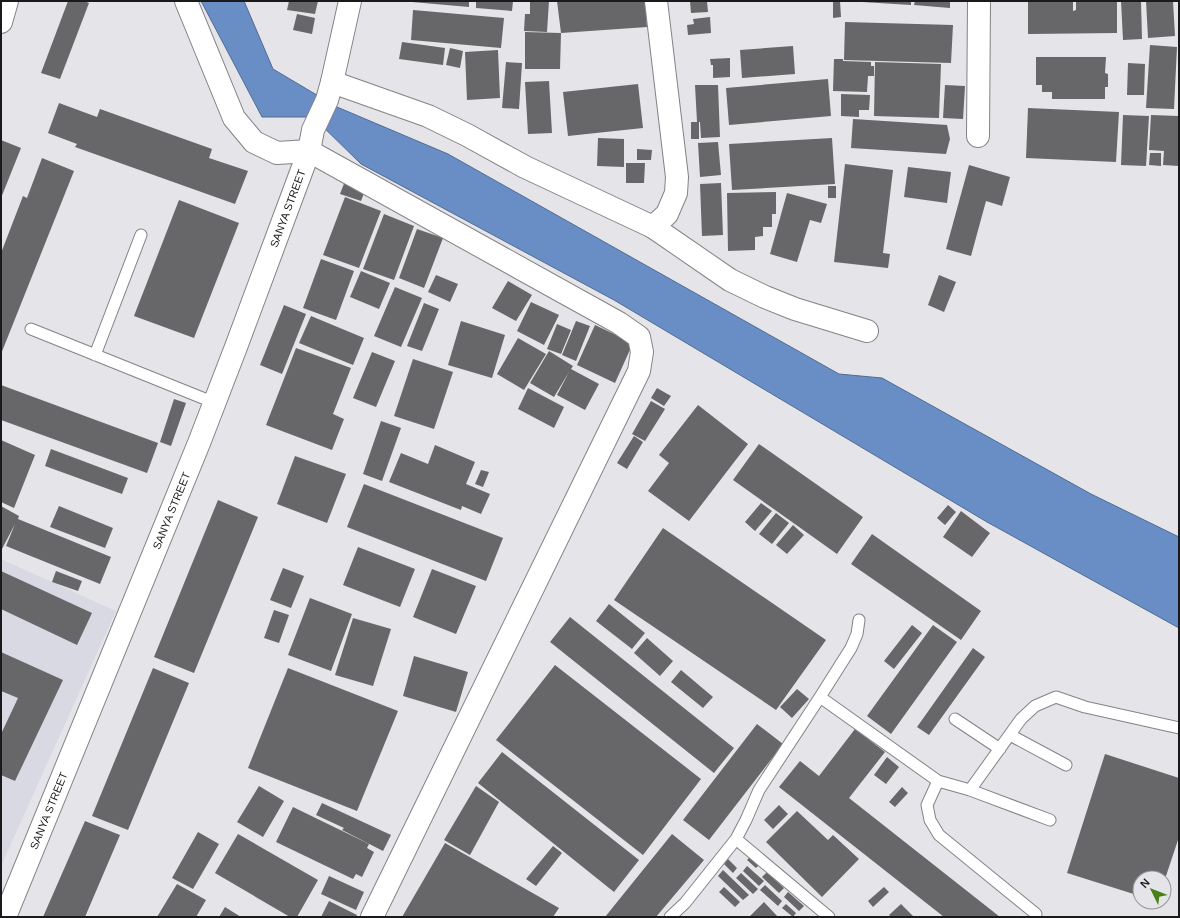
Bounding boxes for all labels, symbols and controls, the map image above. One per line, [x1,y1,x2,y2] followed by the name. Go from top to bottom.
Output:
[268,167,308,249] street label: SANYA STREET
[150,470,193,551] street label: SANYA STREET
[27,770,70,851] street label: SANYA STREET
[1132,870,1172,910] north arrow
[1138,876,1152,890] text: N

